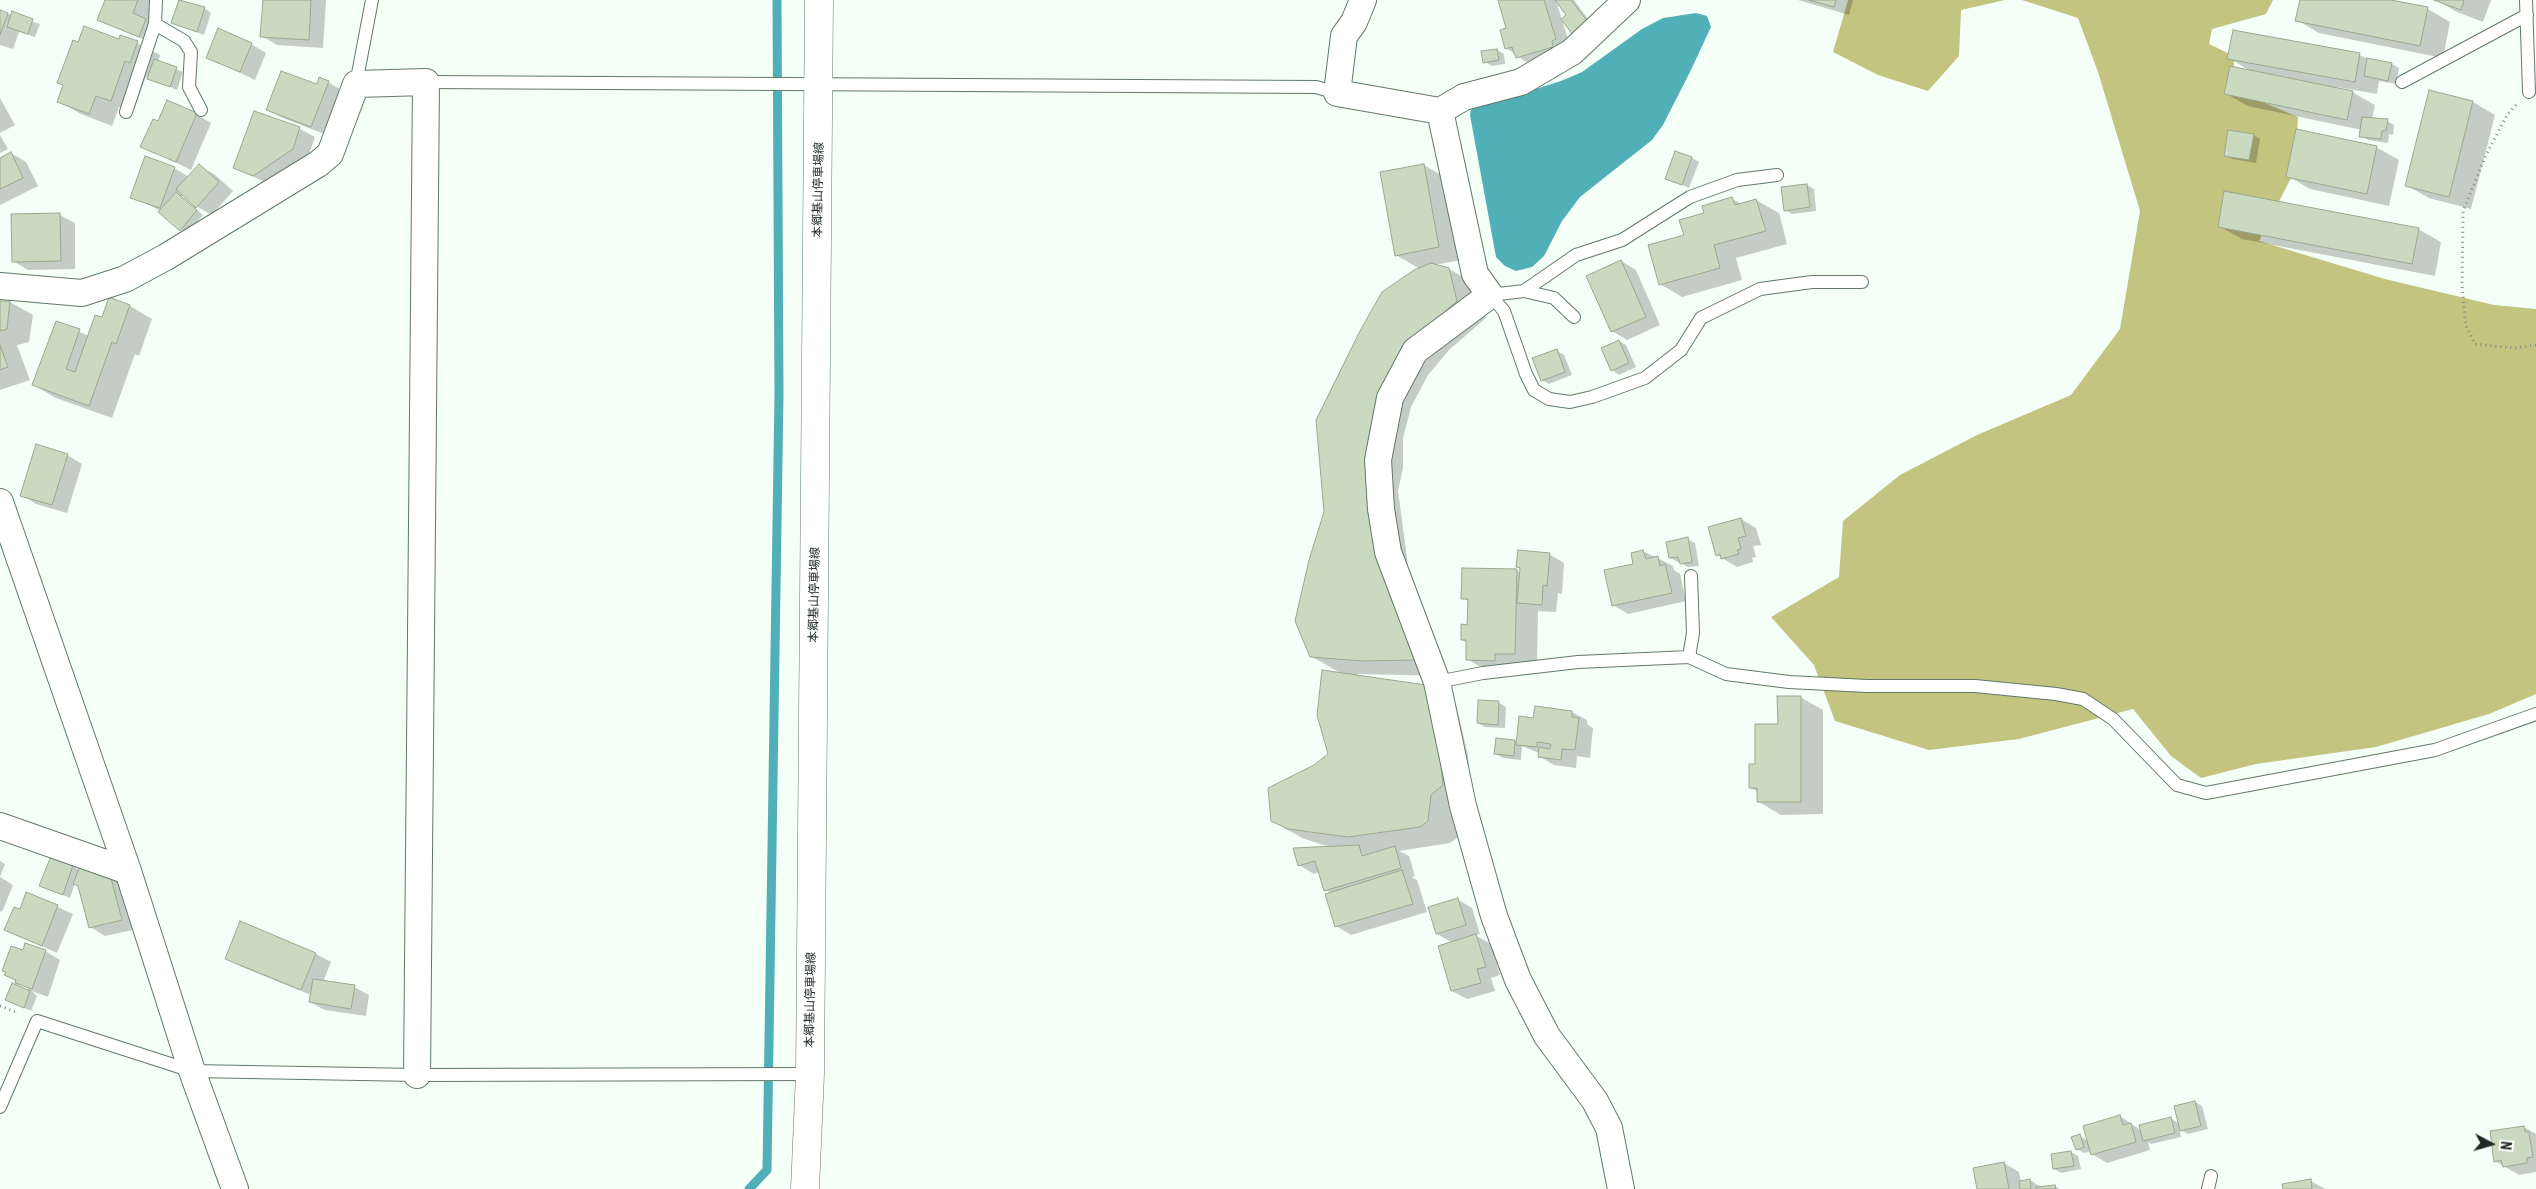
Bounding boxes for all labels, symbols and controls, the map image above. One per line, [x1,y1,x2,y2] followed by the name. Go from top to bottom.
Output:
[811,142,827,238] street label: 本郷基山停車場線
[807,547,823,643] street label: 本郷基山停車場線
[803,952,819,1048] street label: 本郷基山停車場線
[2466,1119,2516,1169] north arrow
[2498,1140,2514,1151] text: N

